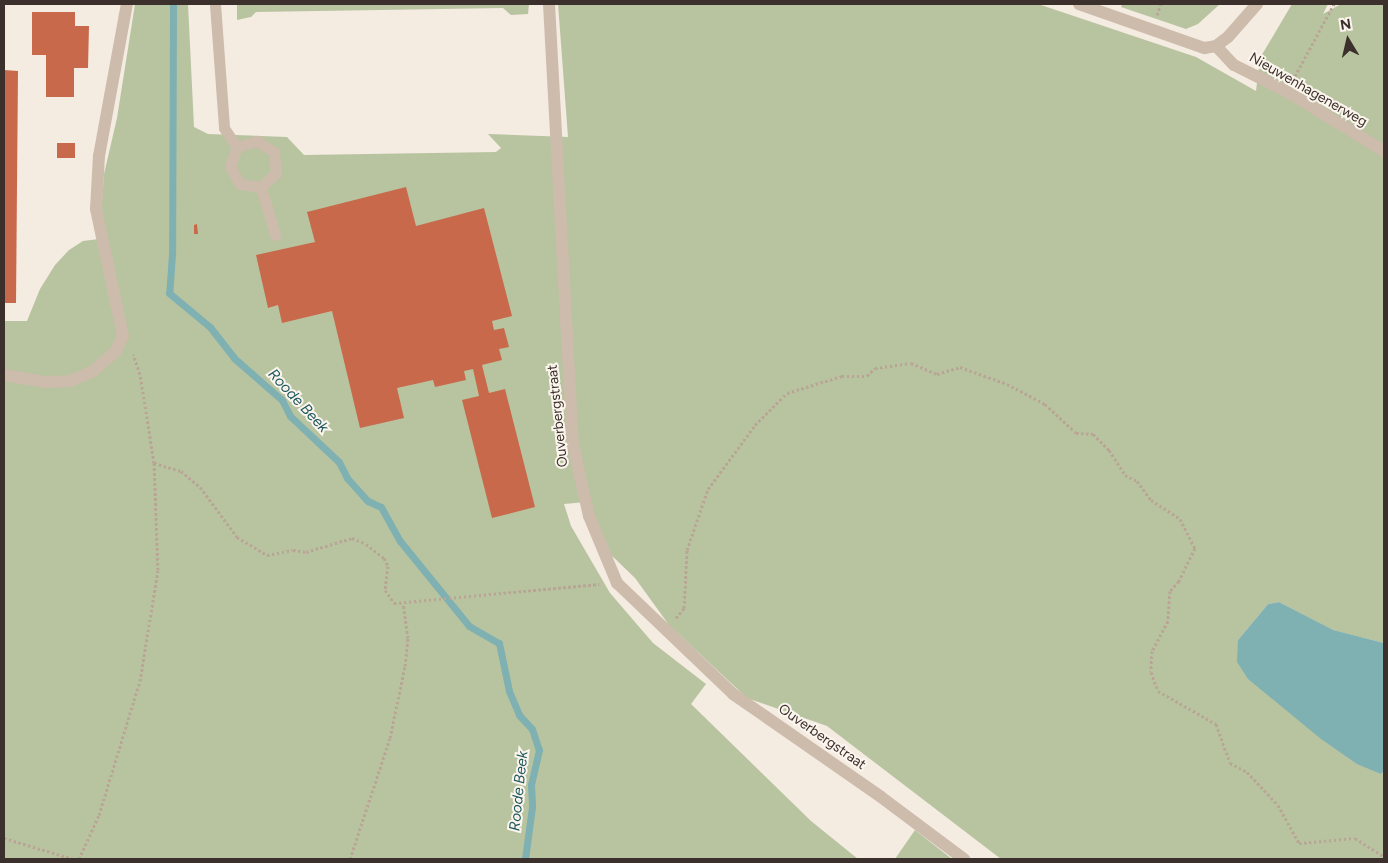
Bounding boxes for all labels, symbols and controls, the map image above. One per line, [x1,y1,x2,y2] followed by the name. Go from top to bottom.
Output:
[1323,15,1373,65] north arrow
[1339,15,1352,34] text: N
[1246,49,1370,131] street label: Nieuwenhagenerweg
[544,364,572,468] street label: Ouverbergstraat
[264,365,332,437] water label: Roode Beek
[775,701,869,773] street label: Ouverbergstraat
[506,750,532,832] water label: Roode Beek

